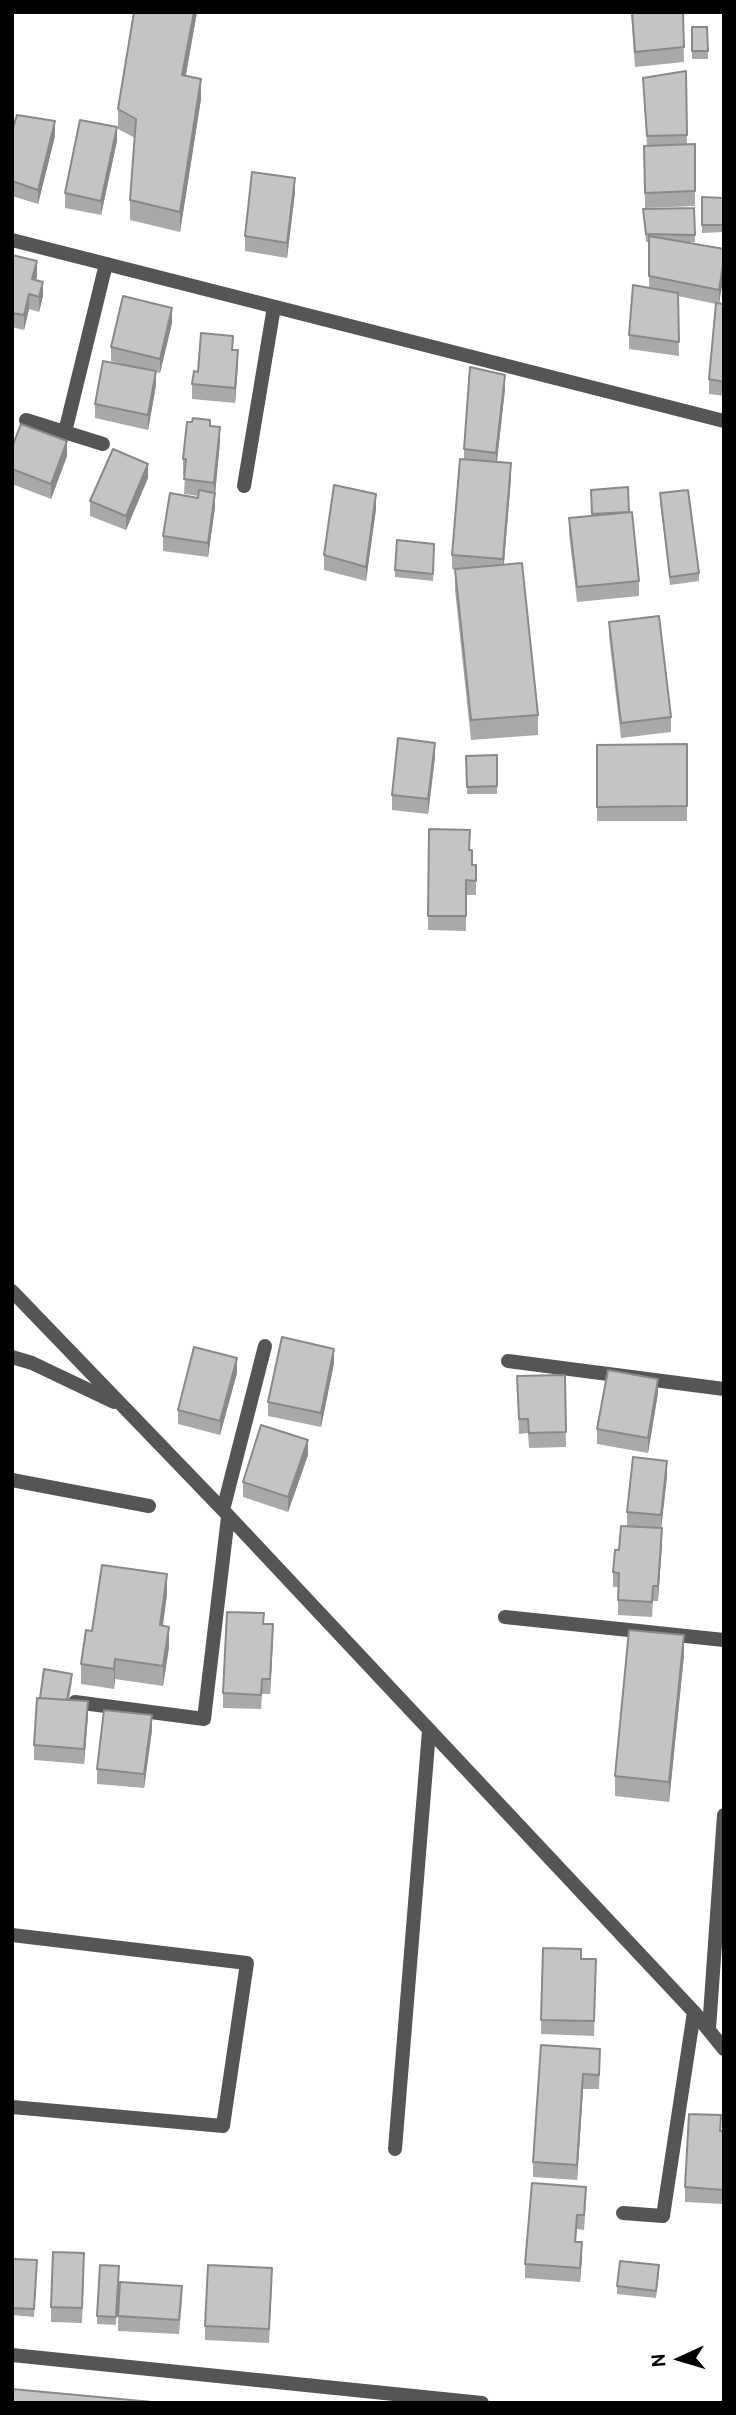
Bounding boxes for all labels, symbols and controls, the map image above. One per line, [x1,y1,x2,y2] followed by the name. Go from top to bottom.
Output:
[645,2324,715,2394] north arrow
[647,2353,670,2368] text: N

